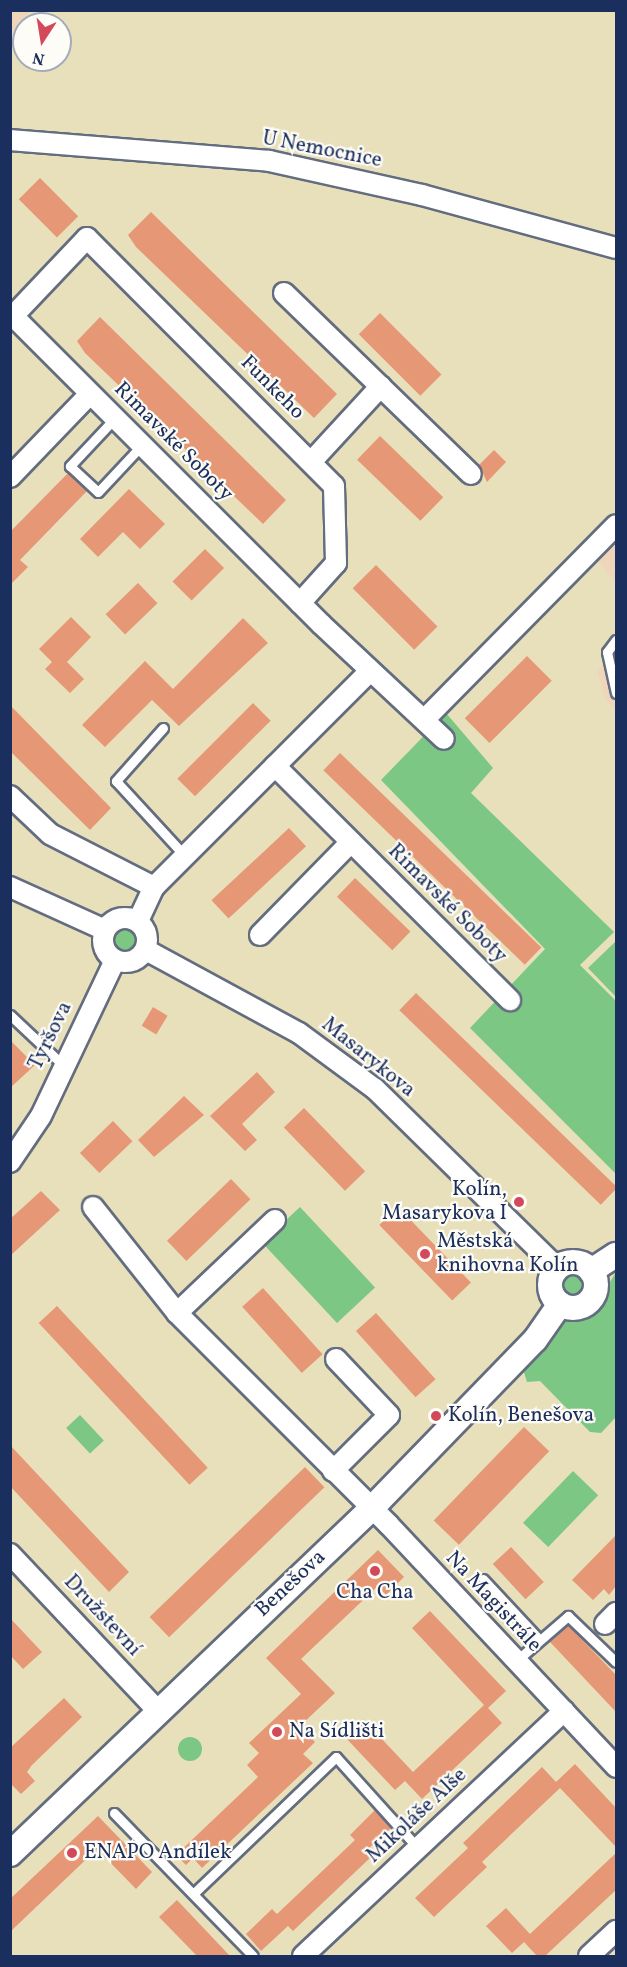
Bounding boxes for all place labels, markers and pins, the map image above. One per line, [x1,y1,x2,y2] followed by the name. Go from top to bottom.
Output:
[382,1177,507,1227] place label: Kolín, Masarykova I
[512,1195,526,1209] marker: Kolín, Masarykova I
[437,1229,579,1279] place label: Městská knihovna Kolín
[418,1247,432,1261] marker: Městská knihovna Kolín
[448,1403,594,1429] place label: Kolín, Benešova
[429,1409,443,1423] marker: Kolín, Benešova
[368,1564,382,1578] marker: Cha Cha
[336,1580,414,1606] place label: Cha Cha
[289,1719,384,1745] place label: Na Sídlišti
[270,1725,284,1739] marker: Na Sídlišti
[84,1840,231,1866] place label: ENAPO Andílek
[65,1846,79,1860] marker: ENAPO Andílek

